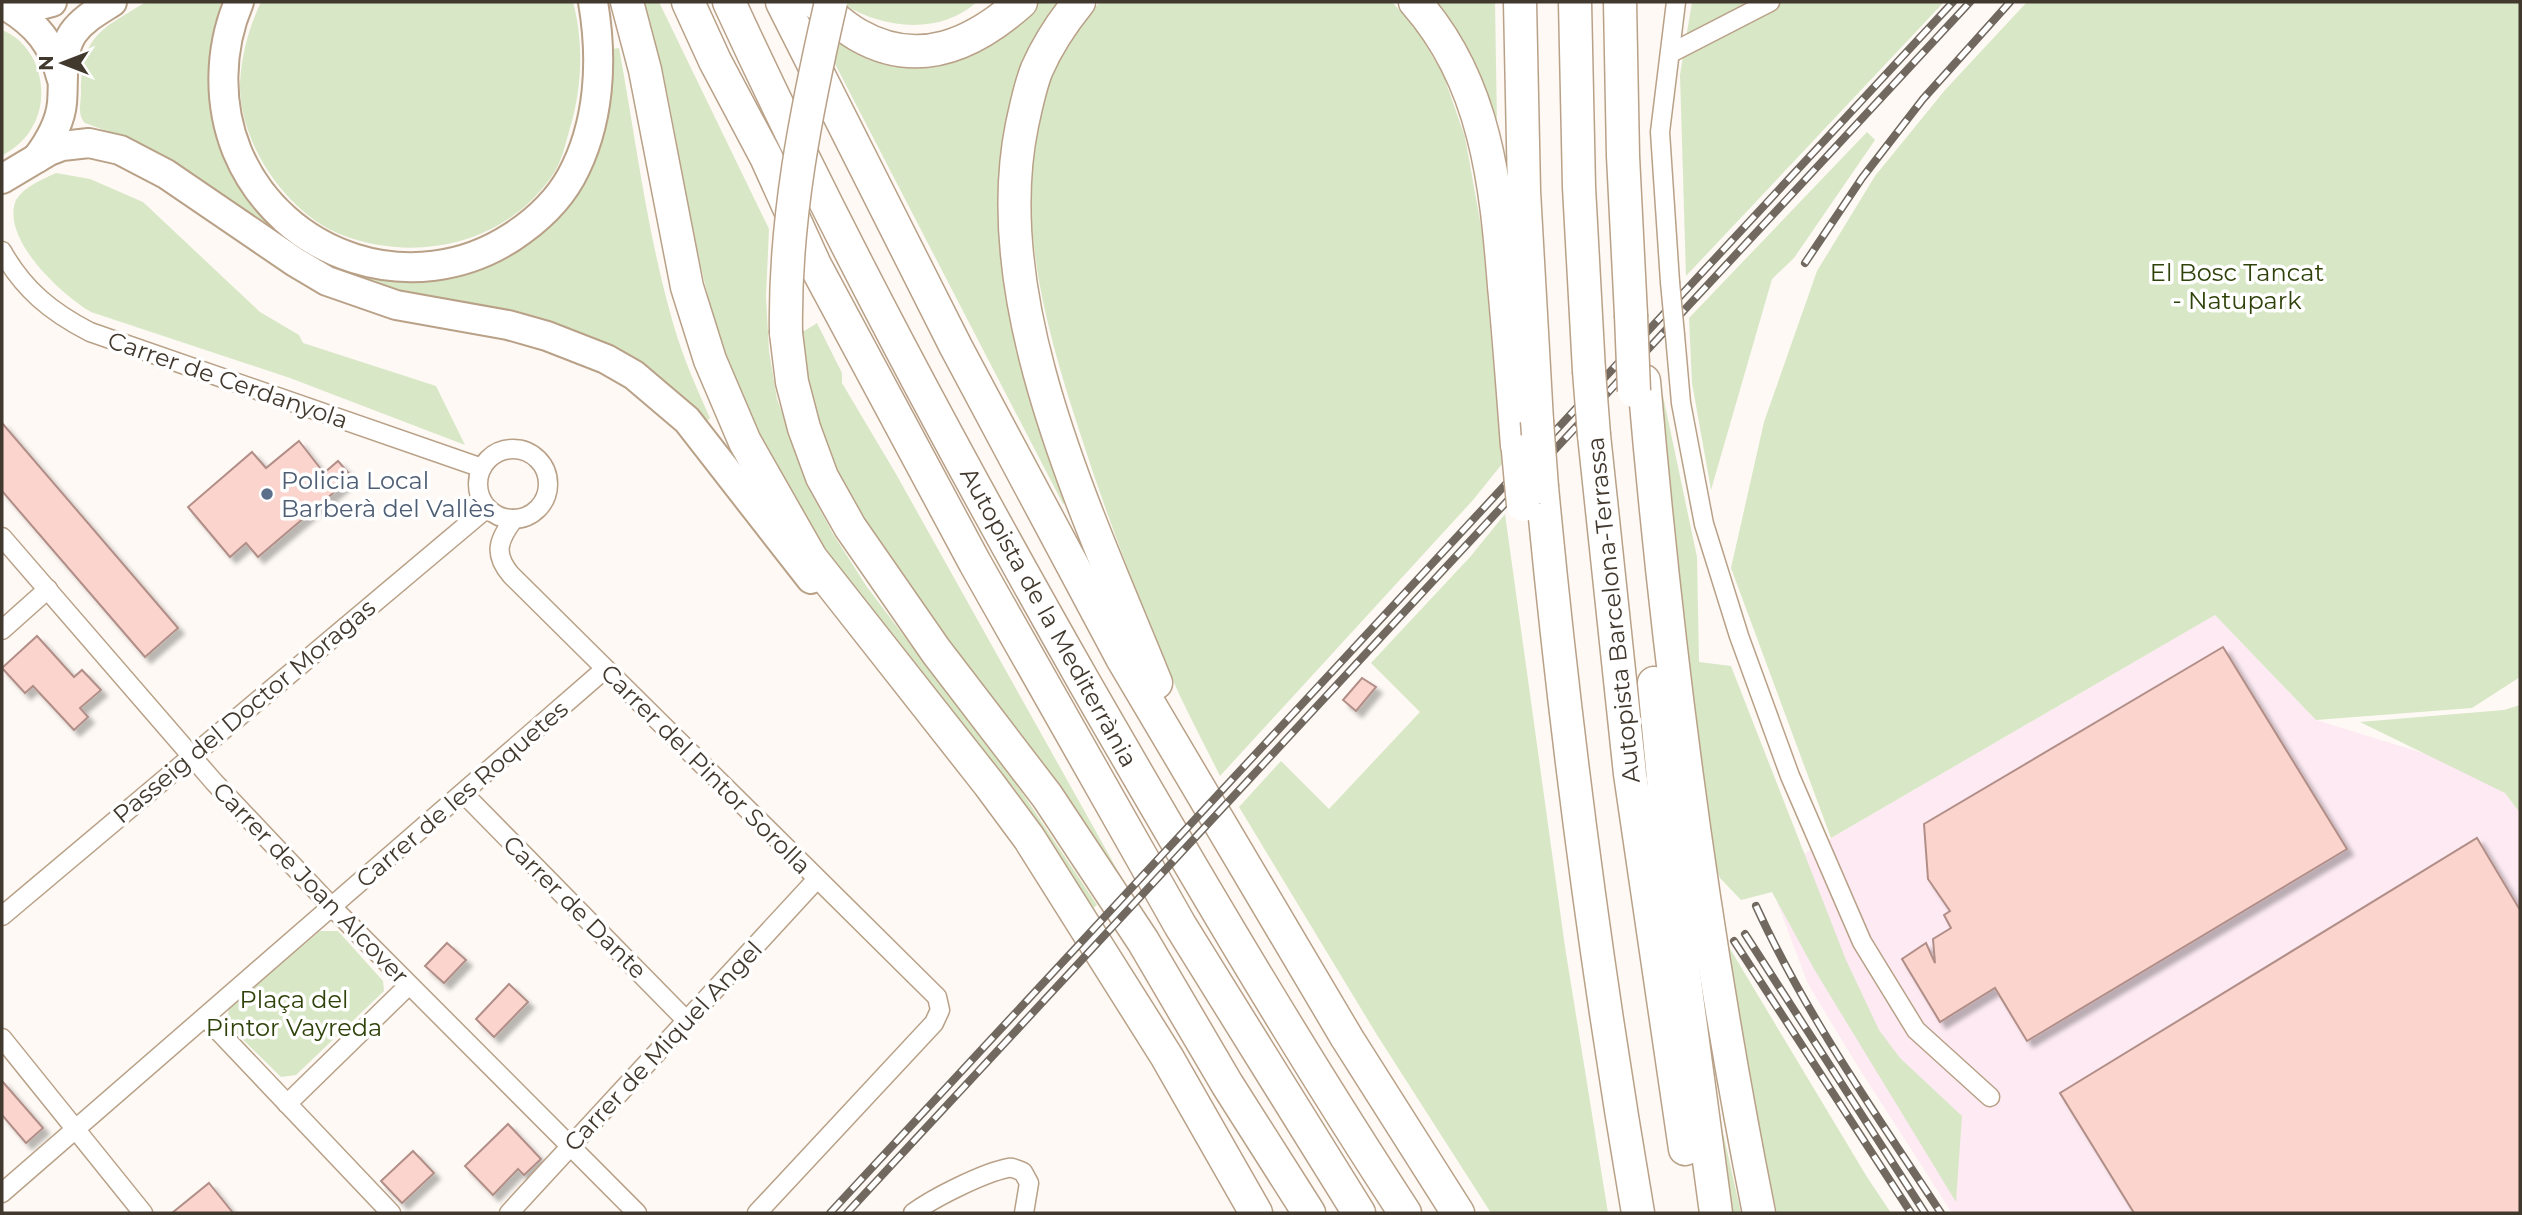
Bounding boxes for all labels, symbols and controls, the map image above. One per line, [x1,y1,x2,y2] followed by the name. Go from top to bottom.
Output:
[28,28,98,98] north arrow
[35,55,58,71] text: N
[2150,258,2324,315] park label: El Bosc Tancat - Natupark
[104,325,352,435] street label: Carrer de Cerdanyola
[1580,435,1646,785] street label: Autopista Barcelona-Terrassa
[954,462,1144,772] street label: Autopista de la Mediterrània
[281,466,495,523] place label: Policia Local Barberà del Vallès
[259,486,275,502] marker: Policia Local Barberà del Vallès
[107,593,381,829] street label: Passeig del Doctor Moragas
[595,658,817,880] street label: Carrer del Pintor Sorolla
[350,694,574,894] street label: Carrer de les Roquetes
[207,776,415,990] street label: Carrer de Joan Alcover
[497,829,653,985] street label: Carrer de Dante
[558,935,768,1157] street label: Carrer de Miquel Angel
[206,985,382,1042] park label: Plaça del Pintor Vayreda

